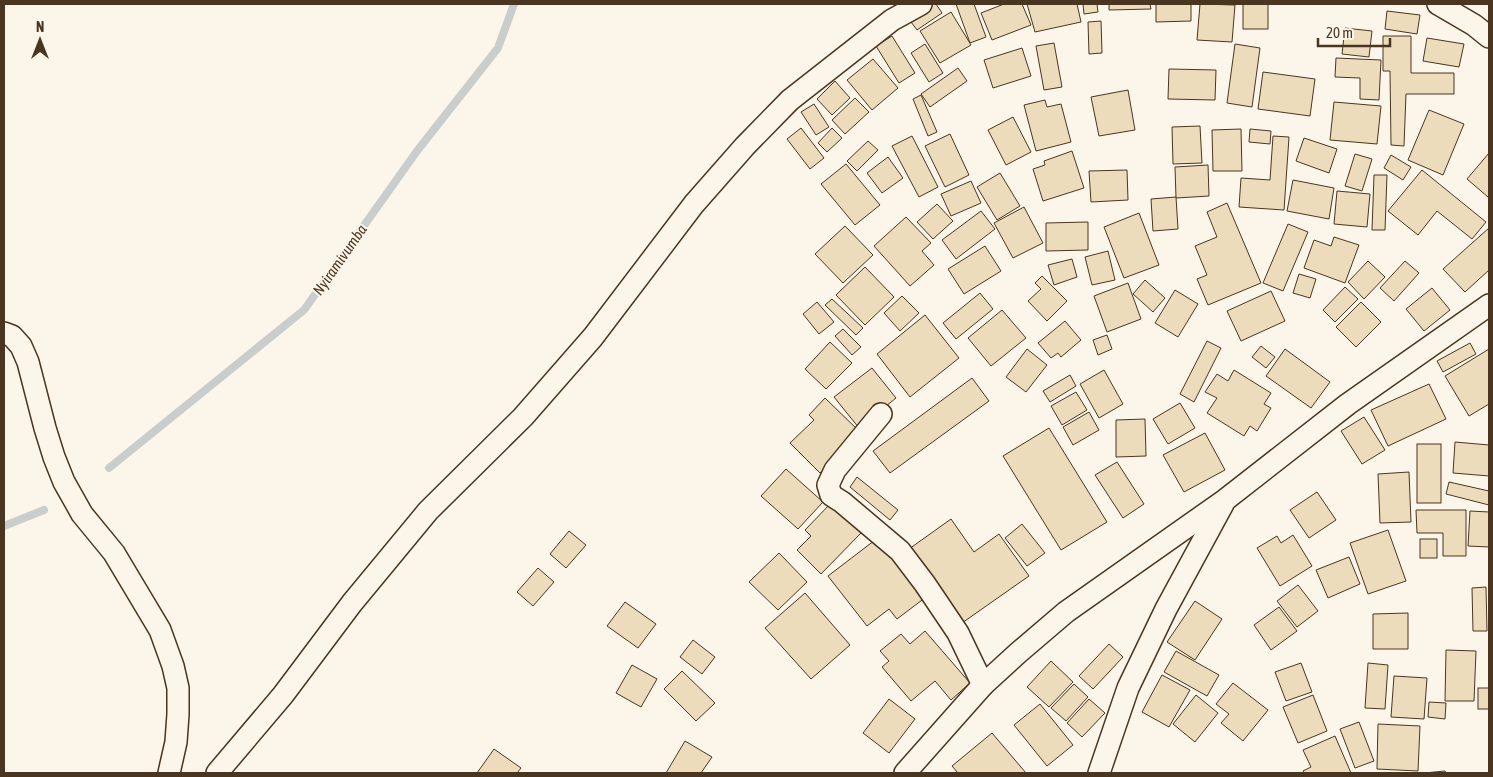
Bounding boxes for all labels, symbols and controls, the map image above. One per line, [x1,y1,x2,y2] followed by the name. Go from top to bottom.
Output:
[15,15,65,65] north arrow
[1318,15,1390,47] scale bar
[36,19,44,35] text: N
[1326,24,1353,41] text: 20 m
[309,221,370,298] water label: Nyiramivumba

